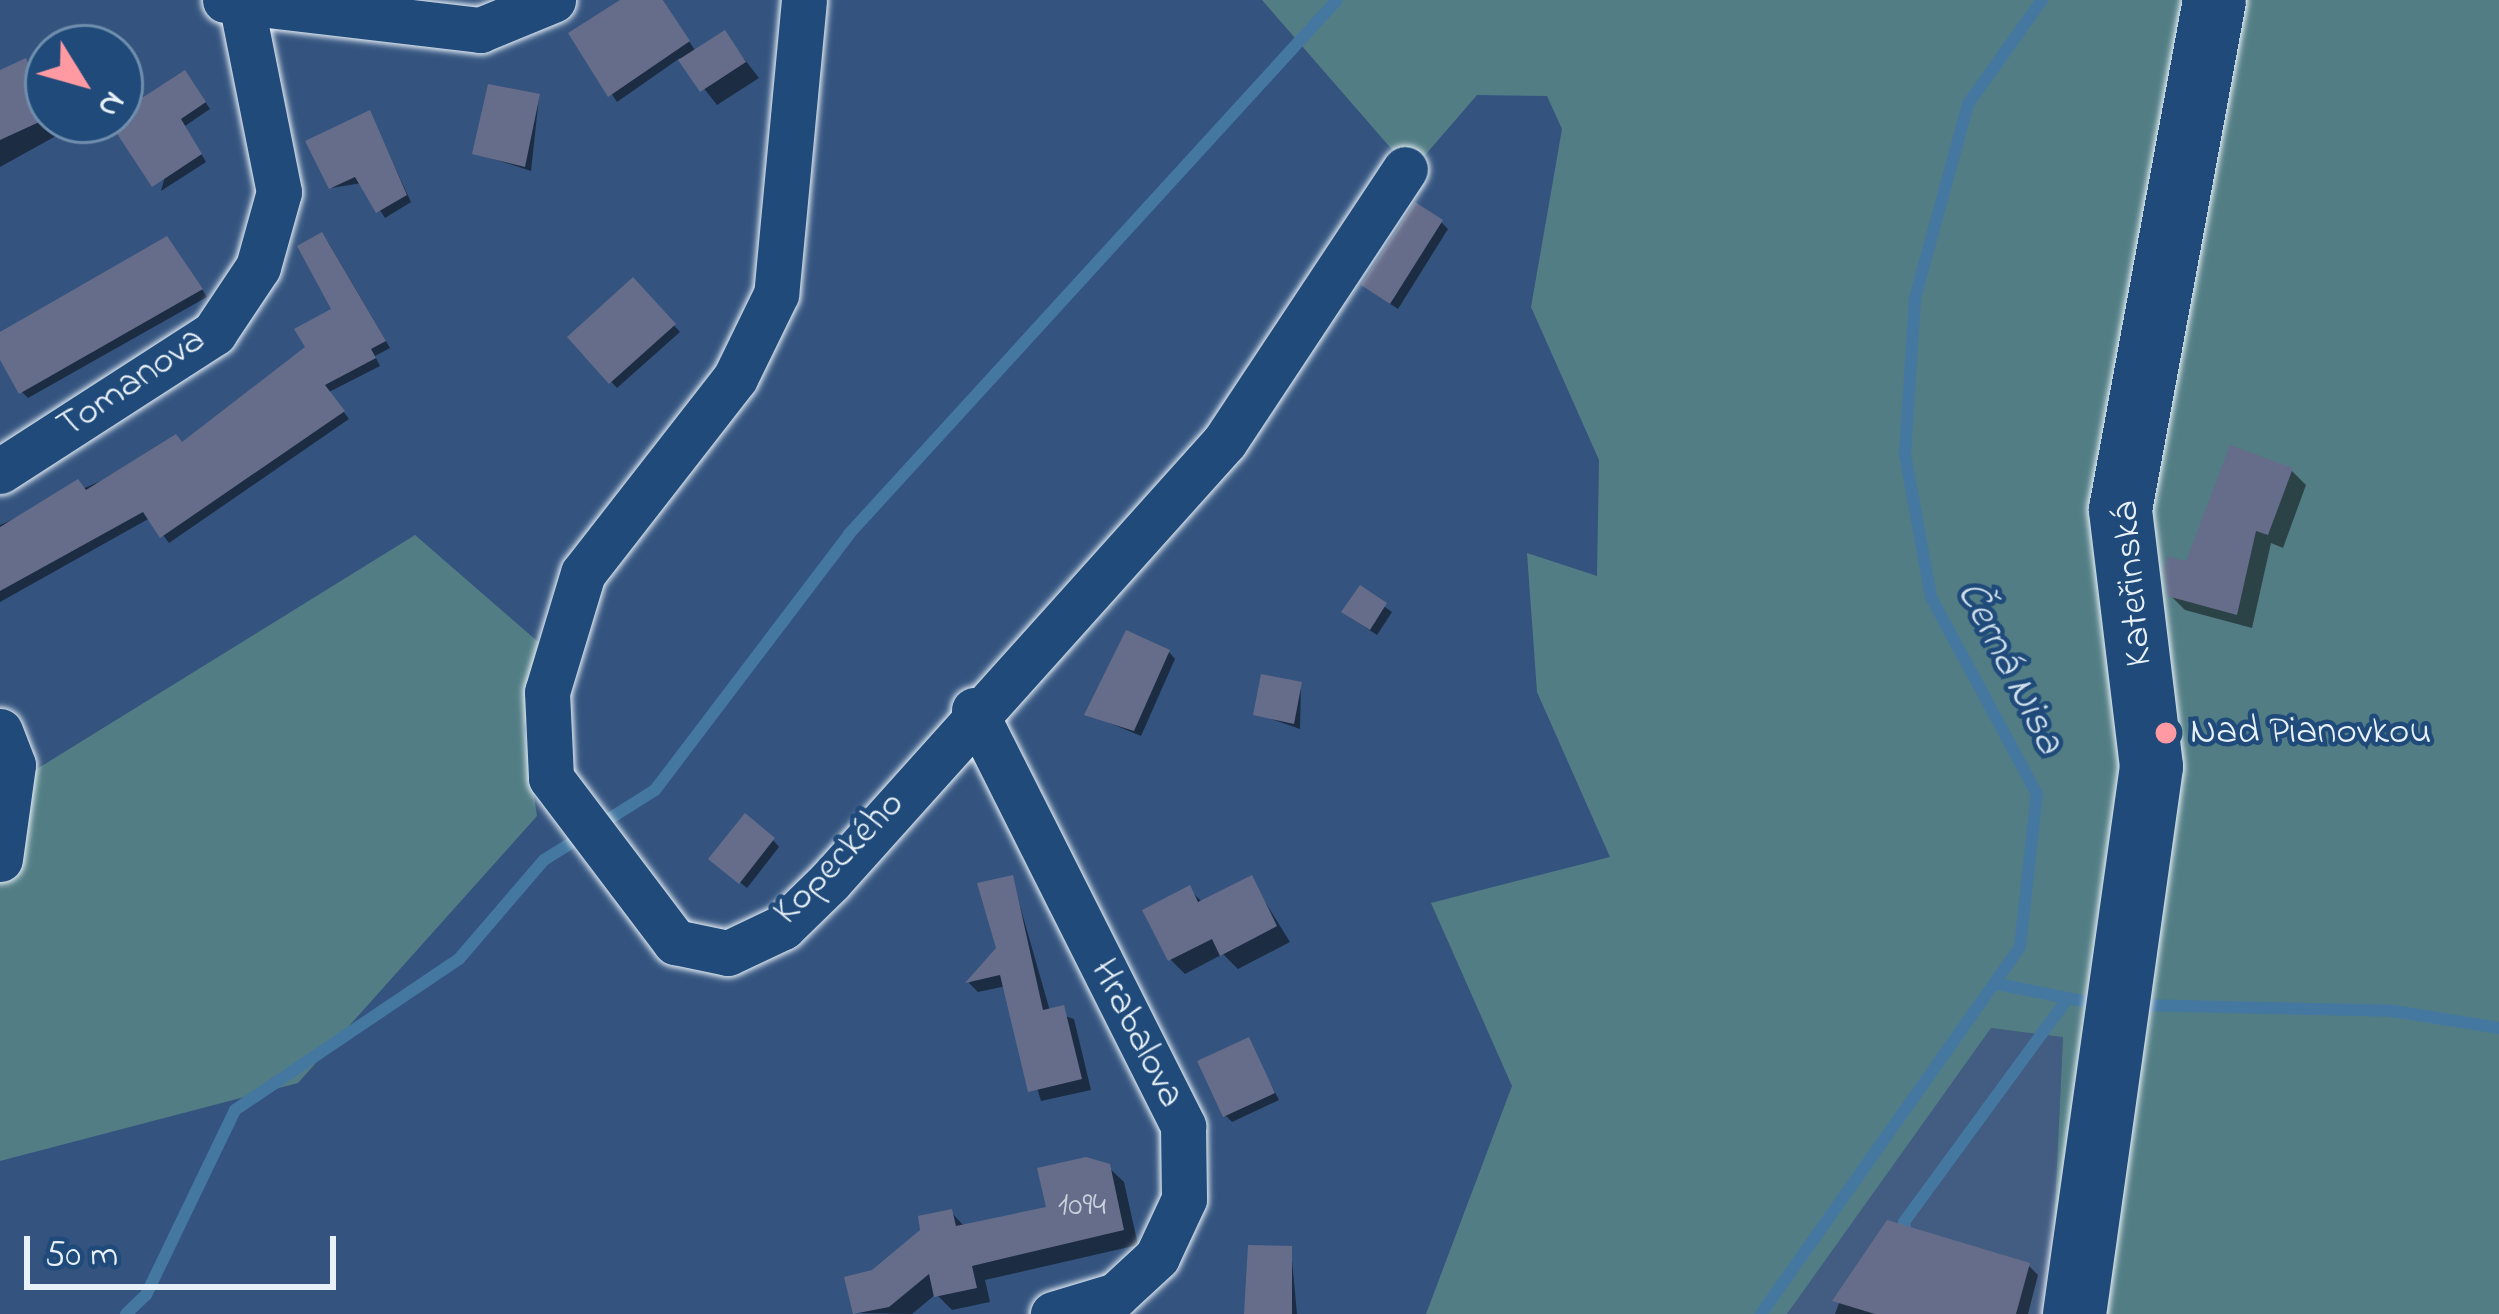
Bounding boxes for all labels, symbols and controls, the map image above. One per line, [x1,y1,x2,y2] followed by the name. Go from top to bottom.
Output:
[24,24,144,144] north arrow
[84,81,136,127] text: N
[49,318,215,450] street label: Tomanova
[2103,499,2165,669] street label: Kateřinská
[1944,573,2074,763] water label: Černá Nisa
[2190,710,2431,756] place label: Nad Pianovkou
[2153,720,2179,746] marker: Nad Pianovkou
[765,782,915,936] street label: Kopeckého
[1079,952,1193,1116] street label: Hrabalova
[1058,1187,1106,1227] house number: 1094
[30,1212,342,1286] scale bar
[45,1230,118,1283] text: 50 m

